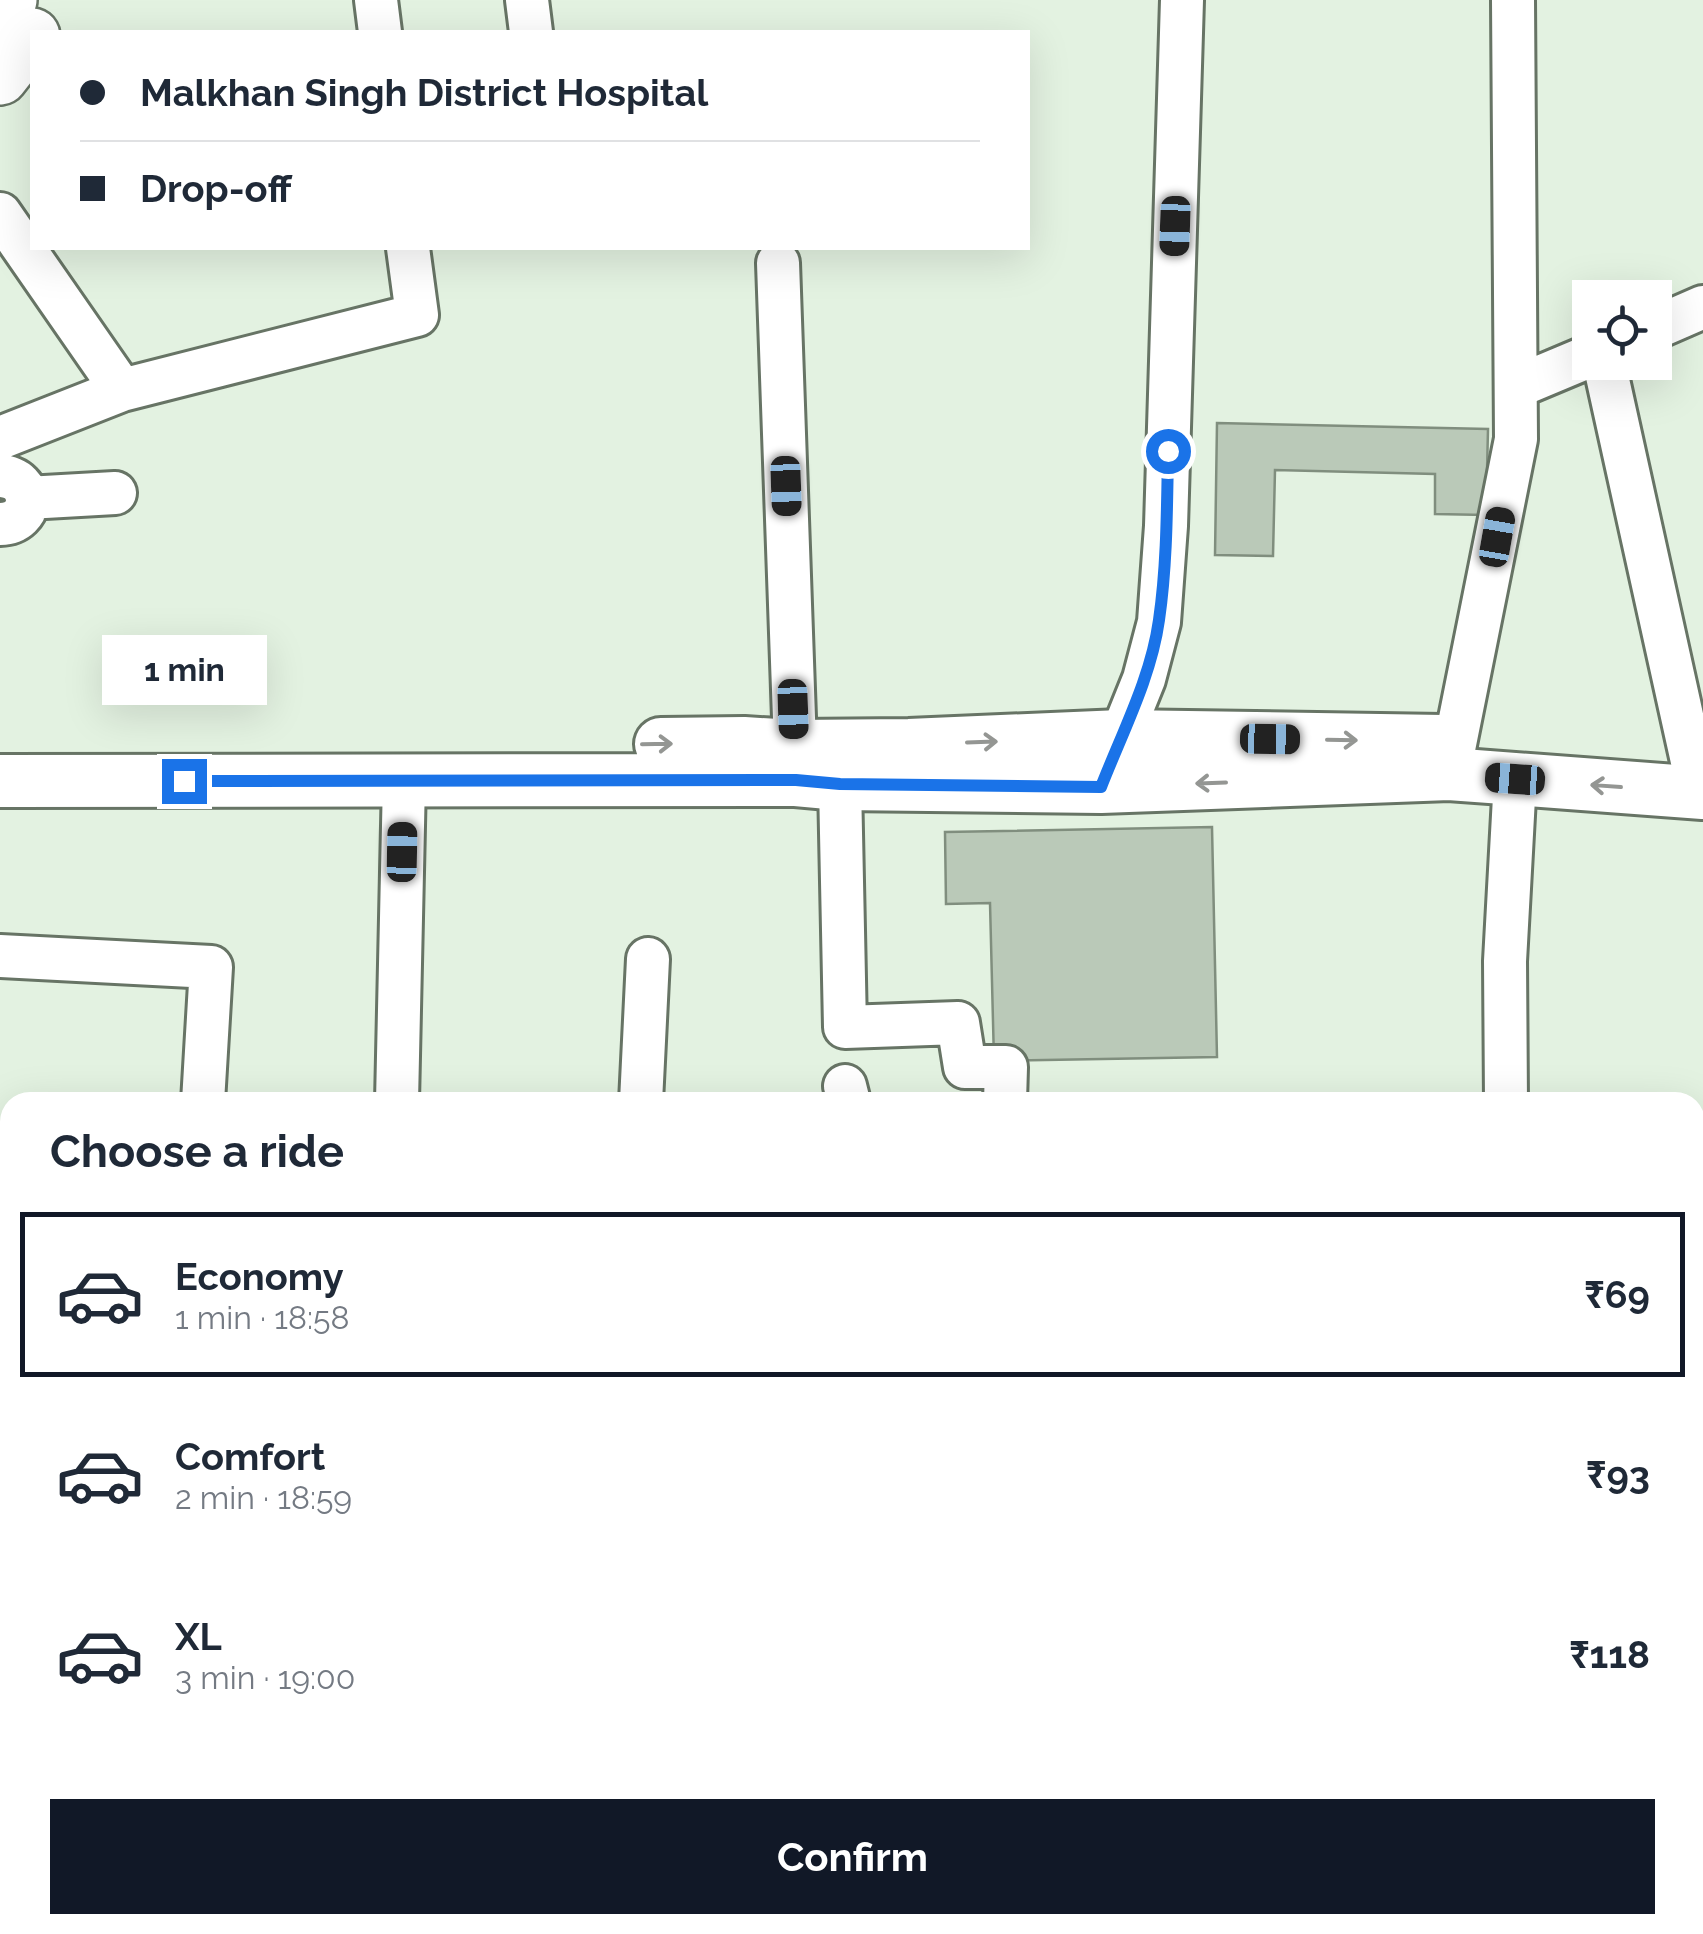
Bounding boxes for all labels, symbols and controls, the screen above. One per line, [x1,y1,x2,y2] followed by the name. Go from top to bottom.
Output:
[140,70,708,115] text: Malkhan Singh District Hospital
[140,166,292,211] text: Drop-off
[1159,195,1191,257] car
[1572,280,1672,380] map controls
[1572,280,1672,380] button: locate
[1146,429,1191,474] route start
[770,455,802,517] car
[1477,505,1517,569] car
[101,636,266,706] callout: 1 min
[144,651,225,688] text: 1 min
[777,678,809,740] car
[1240,723,1300,755] car
[1326,730,1358,750] one-way arrow
[966,732,998,751] one-way arrow
[641,735,673,754] one-way arrow
[162,759,207,804] route end
[1484,762,1546,796] car
[1196,773,1228,792] one-way arrow
[1590,776,1622,795] one-way arrow
[386,822,418,882] car
[50,1125,344,1178] text: Choose a ride
[55,1250,145,1340] icon: car
[175,1254,344,1299] text: Economy
[1584,1272,1650,1317] text: ₹69
[175,1299,349,1336] text: 1 min · 18:58
[55,1430,145,1520] icon: car
[175,1434,325,1479] text: Comfort
[1586,1452,1650,1497] text: ₹93
[175,1479,352,1516] text: 2 min · 18:59
[55,1610,145,1700] icon: car
[175,1614,222,1659] text: XL
[1569,1632,1650,1677] text: ₹118
[175,1659,355,1696] text: 3 min · 19:00
[50,1799,1655,1914] button: Confirm

